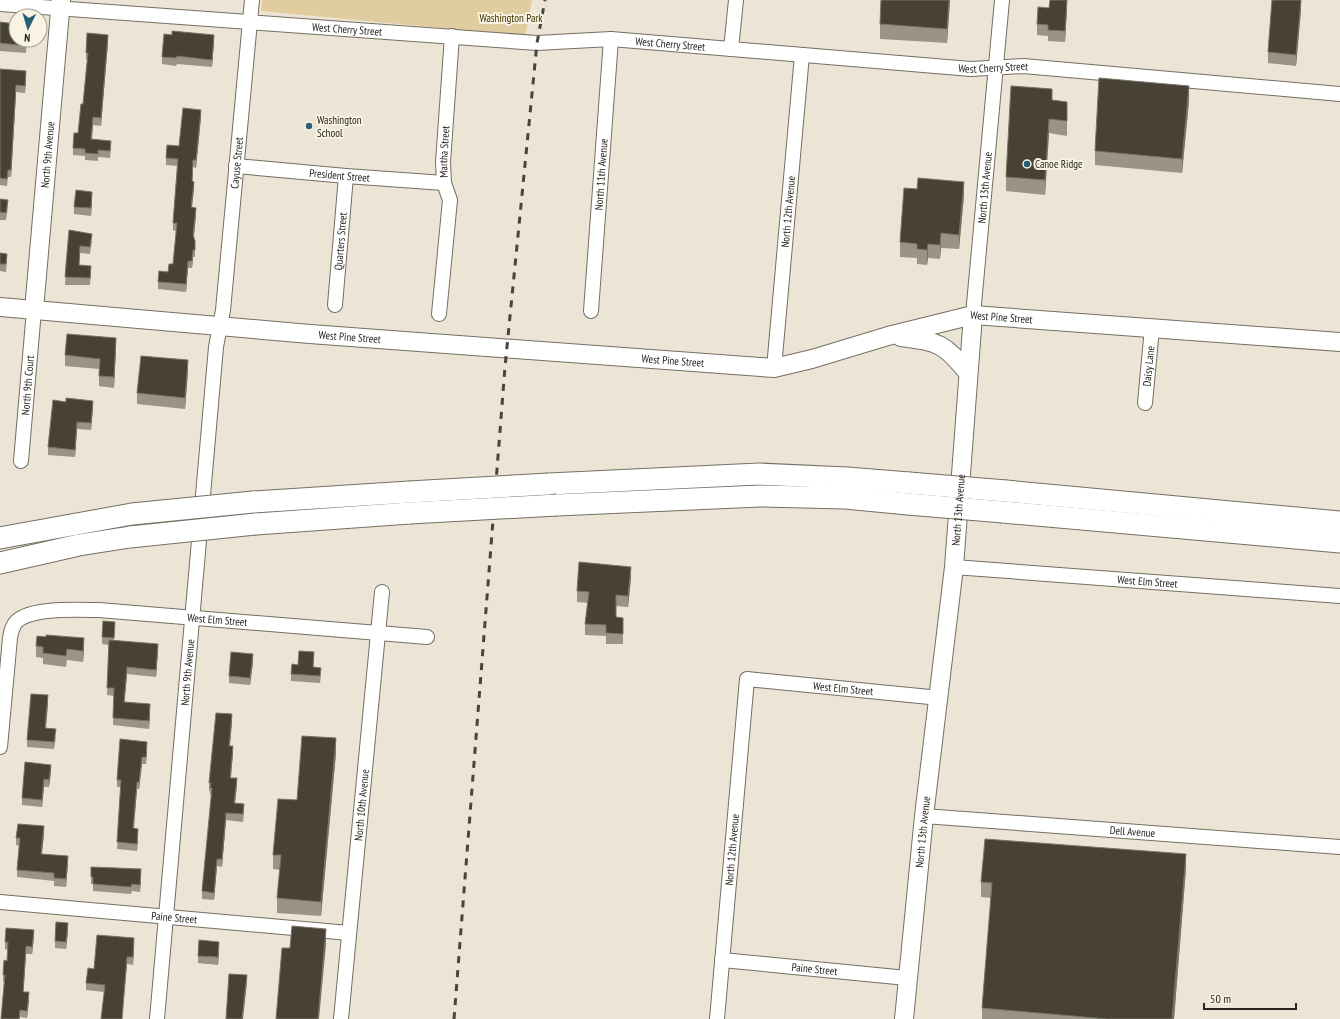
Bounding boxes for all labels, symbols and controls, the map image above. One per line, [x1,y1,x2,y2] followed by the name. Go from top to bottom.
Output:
[8,8,48,48] north arrow
[479,11,543,25] park label: Washington Park
[312,20,383,39] street label: West Cherry Street
[24,31,31,45] text: N
[635,34,706,54] street label: West Cherry Street
[958,59,1029,76] street label: West Cherry Street
[317,113,362,140] place label: Washington School
[38,120,57,189] street label: North 9th Avenue
[304,121,314,131] marker: Washington School
[436,125,453,178] street label: Martha Street
[227,137,246,189] street label: Cayuse Street
[591,138,611,211] street label: North 11th Avenue
[974,151,995,224] street label: North 13th Avenue
[1035,157,1083,171] place label: Canoe Ridge
[1022,159,1032,169] marker: Canoe Ridge
[309,166,370,185] street label: President Street
[778,175,798,248] street label: North 12th Avenue
[331,212,350,271] street label: Quarters Street
[970,308,1033,326] street label: West Pine Street
[318,328,381,346] street label: West Pine Street
[1140,345,1157,387] street label: Daisy Lane
[641,351,705,370] street label: West Pine Street
[18,355,37,416] street label: North 9th Court
[949,473,968,546] street label: North 13th Avenue
[1117,572,1178,591] street label: West Elm Street
[187,610,248,629] street label: West Elm Street
[178,638,197,706] street label: North 9th Avenue
[813,679,874,698] street label: West Elm Street
[351,768,372,841] street label: North 10th Avenue
[912,795,933,868] street label: North 13th Avenue
[722,813,742,886] street label: North 12th Avenue
[1109,823,1156,840] street label: Dell Avenue
[151,908,198,926] street label: Paine Street
[791,960,838,978] street label: Paine Street
[1204,985,1296,1011] scale bar
[1210,991,1231,1006] text: 50 m

